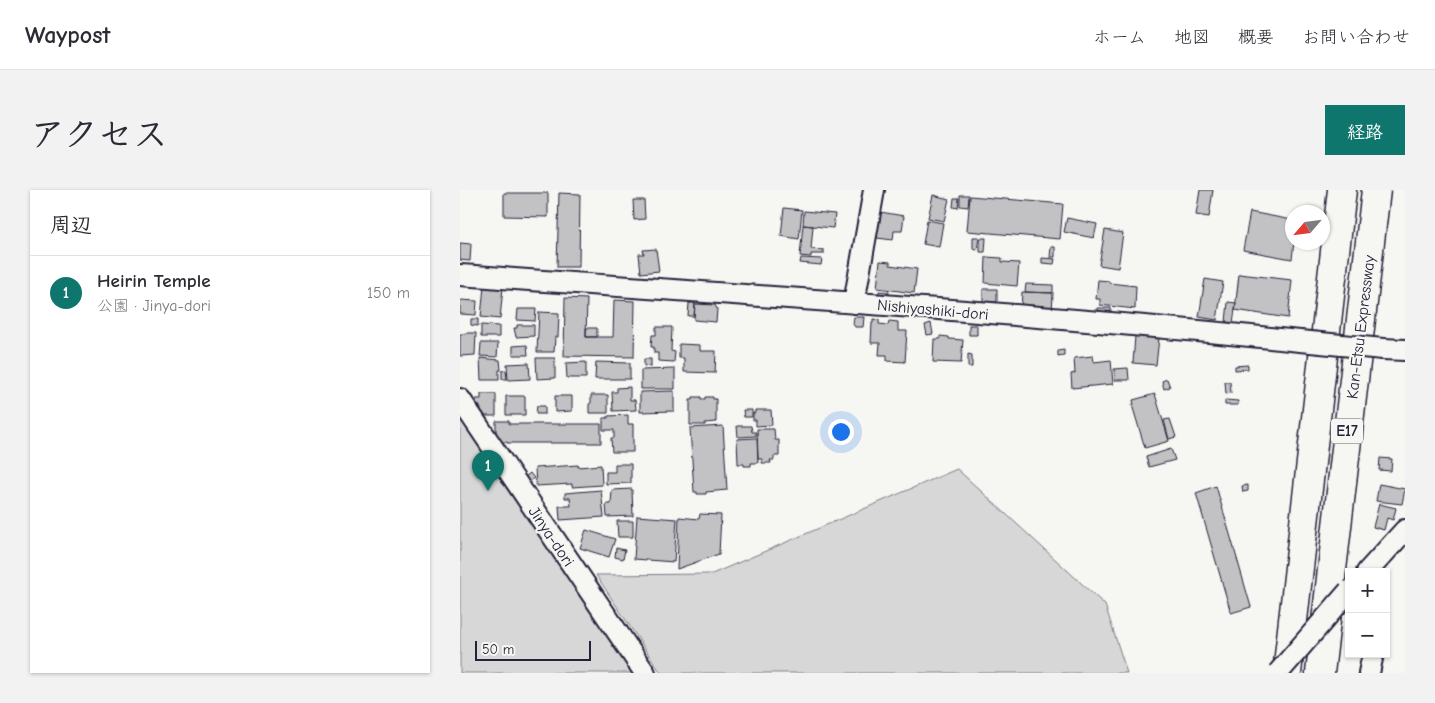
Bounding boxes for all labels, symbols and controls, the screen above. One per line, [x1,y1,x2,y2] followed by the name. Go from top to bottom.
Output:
[25,21,110,49] text: Waypost
[1093,27,1146,48] text: ホーム
[1174,27,1210,48] text: 地図
[1238,27,1274,48] text: 概要
[1302,27,1410,48] text: お問い合わせ
[1325,105,1405,155] button: 経路
[30,114,168,155] text: アクセス
[1285,205,1330,250] north arrow
[50,213,92,237] text: 周辺
[1343,253,1379,400] street label: Kan-Etsu Expressway
[97,270,210,292] text: Heirin Temple
[63,284,69,302] text: 1
[367,284,410,302] text: 150 m
[876,296,989,324] street label: Nishiyashiki-dori
[97,297,211,315] text: 公園 · Jinya-dori
[1331,418,1363,444] road number: E17
[828,419,854,445] your location
[472,450,504,491] pin: 1
[525,503,578,570] street label: Jinya-dori
[1345,568,1390,658] map controls
[1345,568,1390,613] button: +
[1345,613,1390,658] button: −
[475,638,591,661] scale bar
[482,641,514,658] text: 50 m

